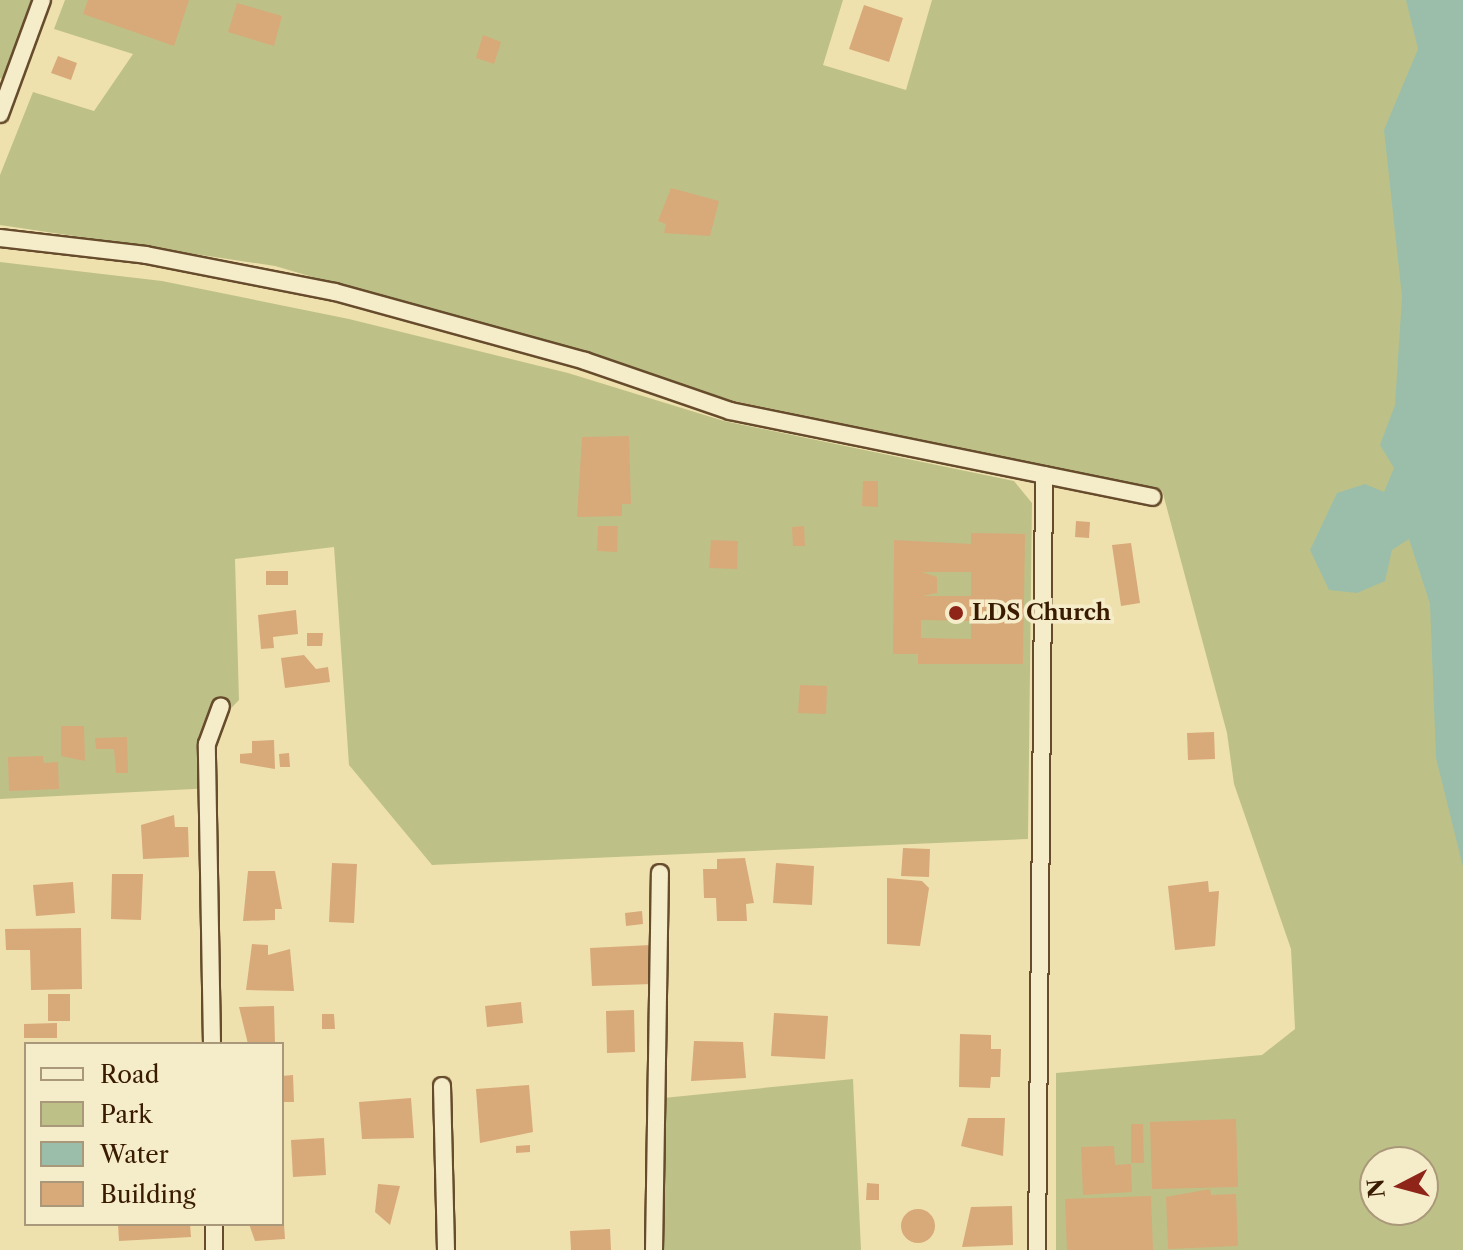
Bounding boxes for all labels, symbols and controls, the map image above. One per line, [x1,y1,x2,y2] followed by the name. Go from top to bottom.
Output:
[972,600,1111,626] place label: LDS Church
[947,604,965,622] marker: LDS Church
[24,1042,284,1226] legend
[100,1060,159,1089] text: Road
[100,1100,152,1129] text: Park
[100,1140,169,1169] text: Water
[1359,1146,1439,1226] north arrow
[1362,1177,1391,1199] text: N
[100,1180,196,1209] text: Building

